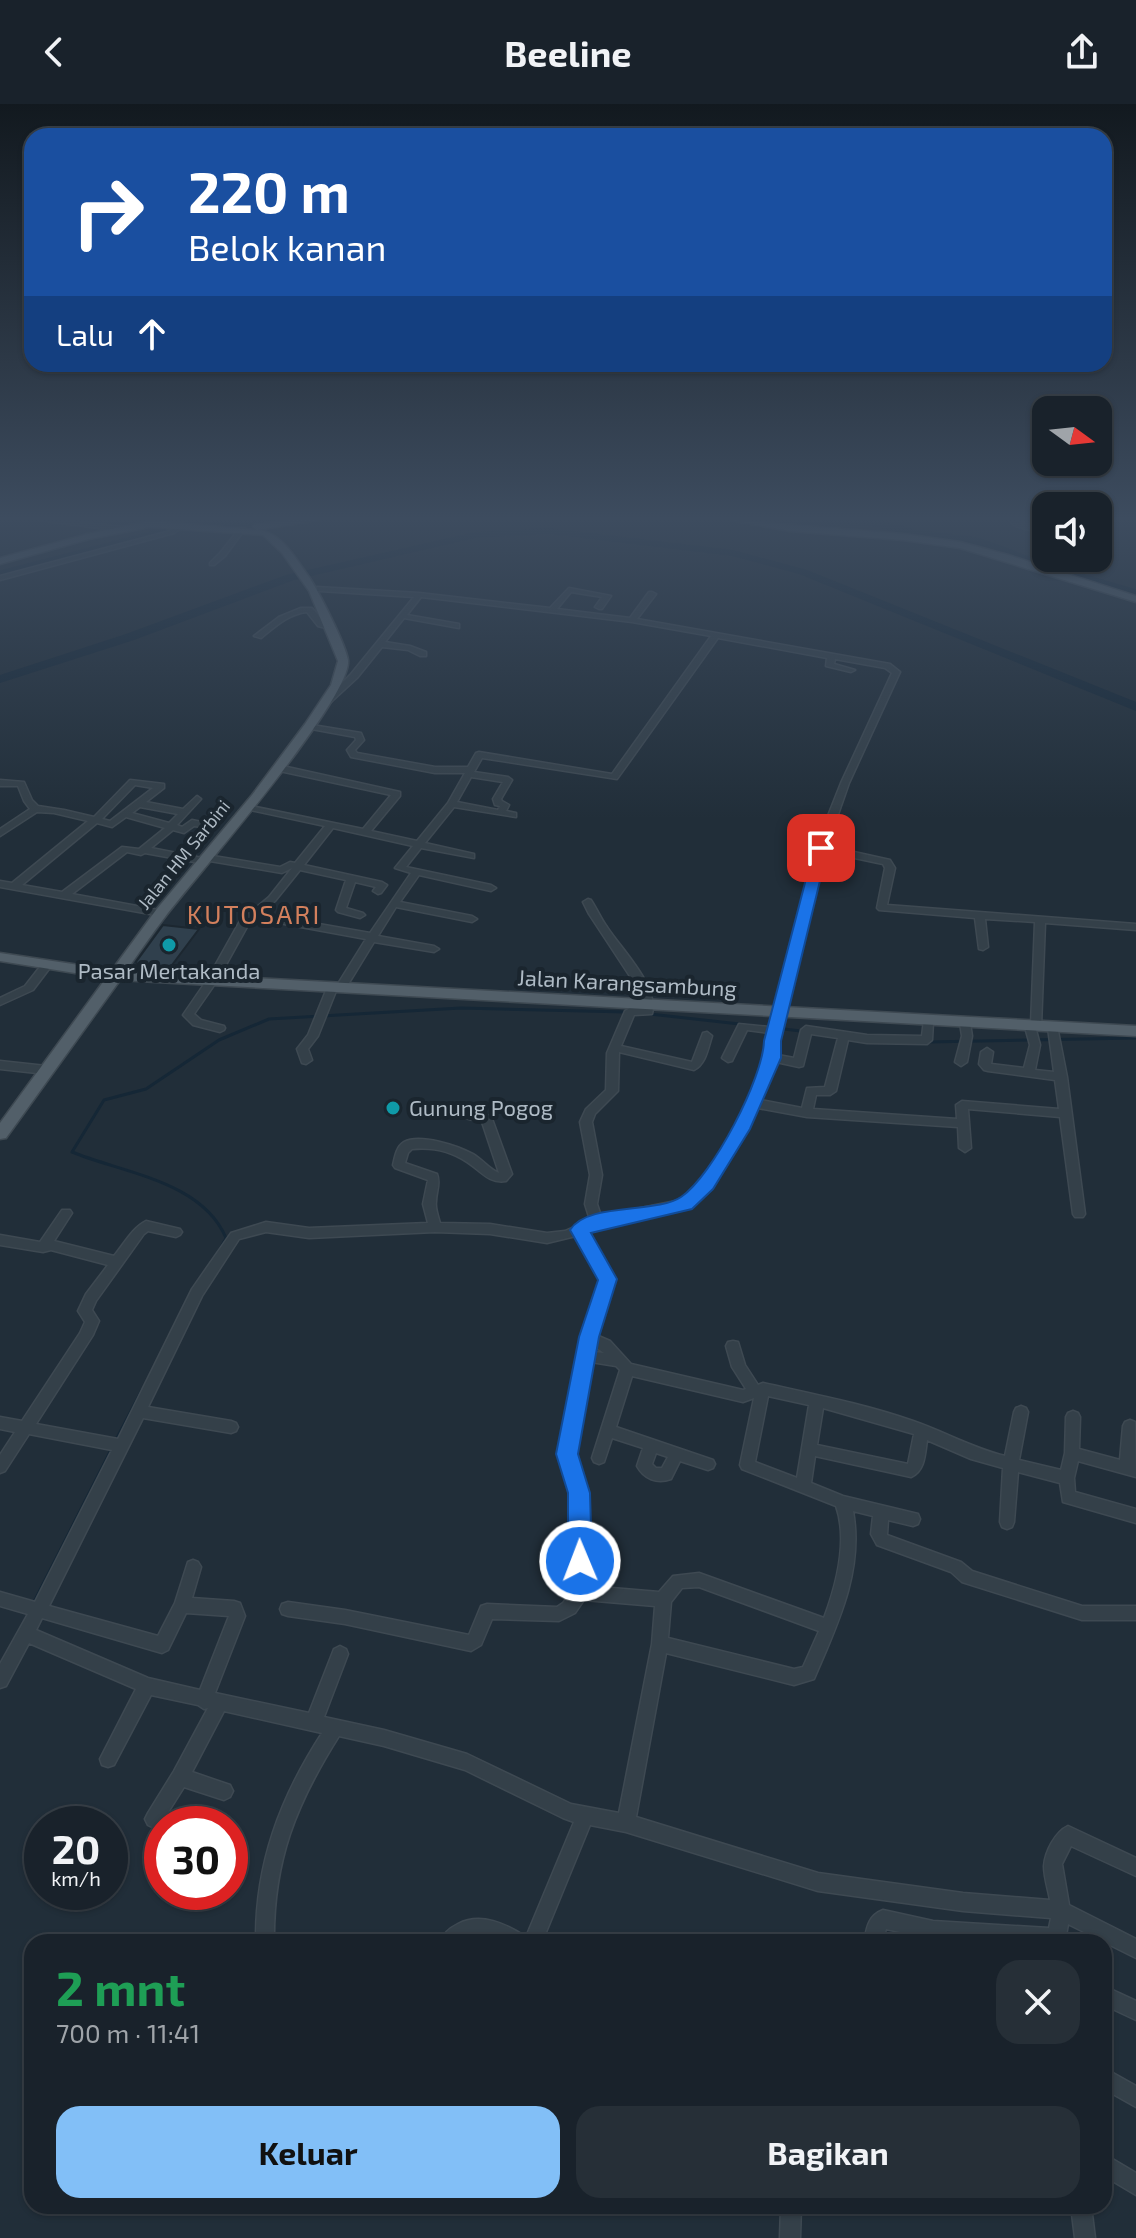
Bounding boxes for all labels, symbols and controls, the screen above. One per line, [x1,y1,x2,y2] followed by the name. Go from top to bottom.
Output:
[32,30,76,74] icon: back
[1060,30,1104,74] icon: share
[504,31,632,74] text: Beeline
[188,157,350,224] text: 220 m
[56,160,160,264] icon: right
[188,225,386,268] text: Belok kanan
[130,312,174,356] icon: ahead
[56,316,114,352] text: Lalu
[1032,396,1112,476] north arrow
[1032,396,1112,572] map controls
[1032,492,1112,572] button: sound
[132,795,234,914] street label: Jalan HM Sarbini
[787,814,855,882] pin
[799,826,843,870] icon: arrive
[187,898,321,929] district label: KUTOSARI
[160,936,178,954] marker: Pasar Mertakanda
[78,957,260,983] place label: Pasar Mertakanda
[517,963,737,1001] street label: Jalan Karangsambung
[409,1094,553,1120] place label: Gunung Pogog
[384,1099,402,1117] marker: Gunung Pogog
[538,1519,622,1603] position arrow
[144,1806,248,1910] speed limit sign: 30
[52,1824,100,1872] text: 20
[51,1866,101,1890] text: km/h
[56,1958,185,2016] text: 2 mnt
[996,1960,1080,2044] button: close
[56,2017,200,2048] text: 700 m · 11:41
[56,2106,560,2198] button: Keluar
[576,2106,1080,2198] button: Bagikan

